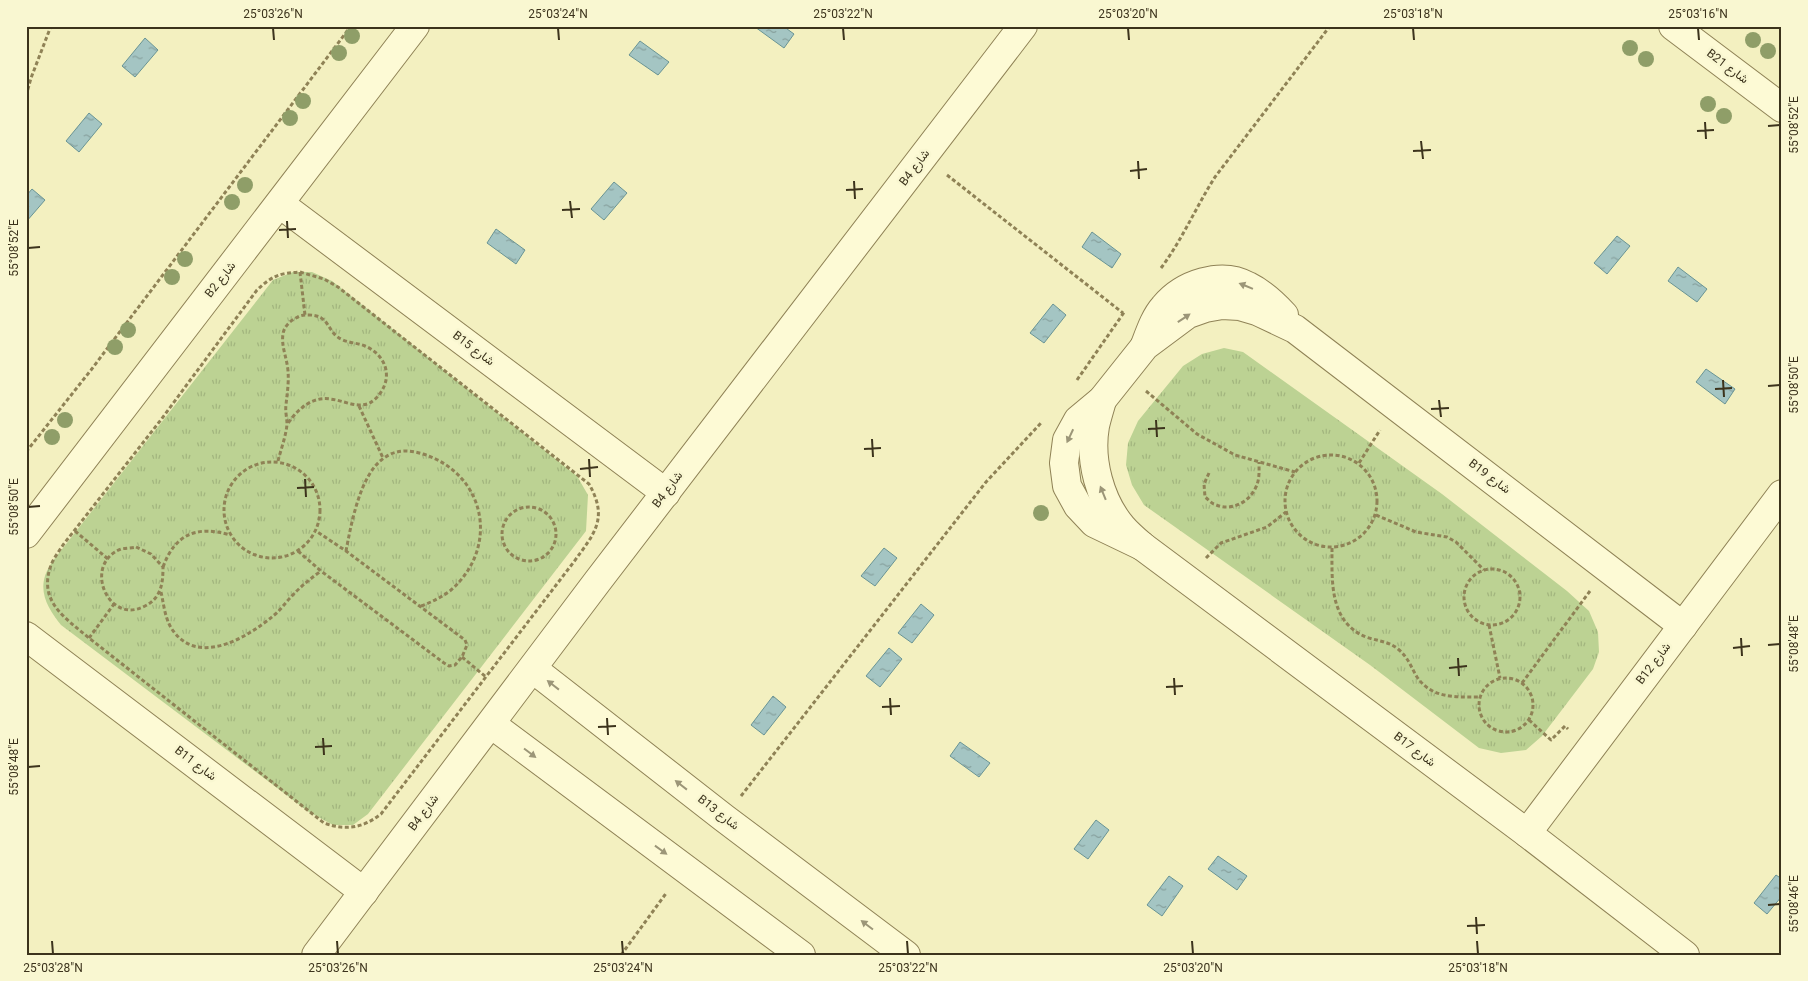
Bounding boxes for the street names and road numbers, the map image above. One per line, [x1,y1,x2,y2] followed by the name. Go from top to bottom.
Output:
[1702,45,1752,89] street label: B21 شارع
[895,146,935,190] street label: B4 شارع
[201,258,241,302] street label: B2 شارع
[448,327,498,371] street label: B15 شارع
[1464,455,1514,499] street label: B19 شارع
[648,468,688,512] street label: B4 شارع
[1632,639,1676,689] street label: B12 شارع
[1389,728,1439,772] street label: B17 شارع
[170,742,220,786] street label: B11 شارع
[404,791,444,835] street label: B4 شارع
[693,791,743,835] street label: B13 شارع

